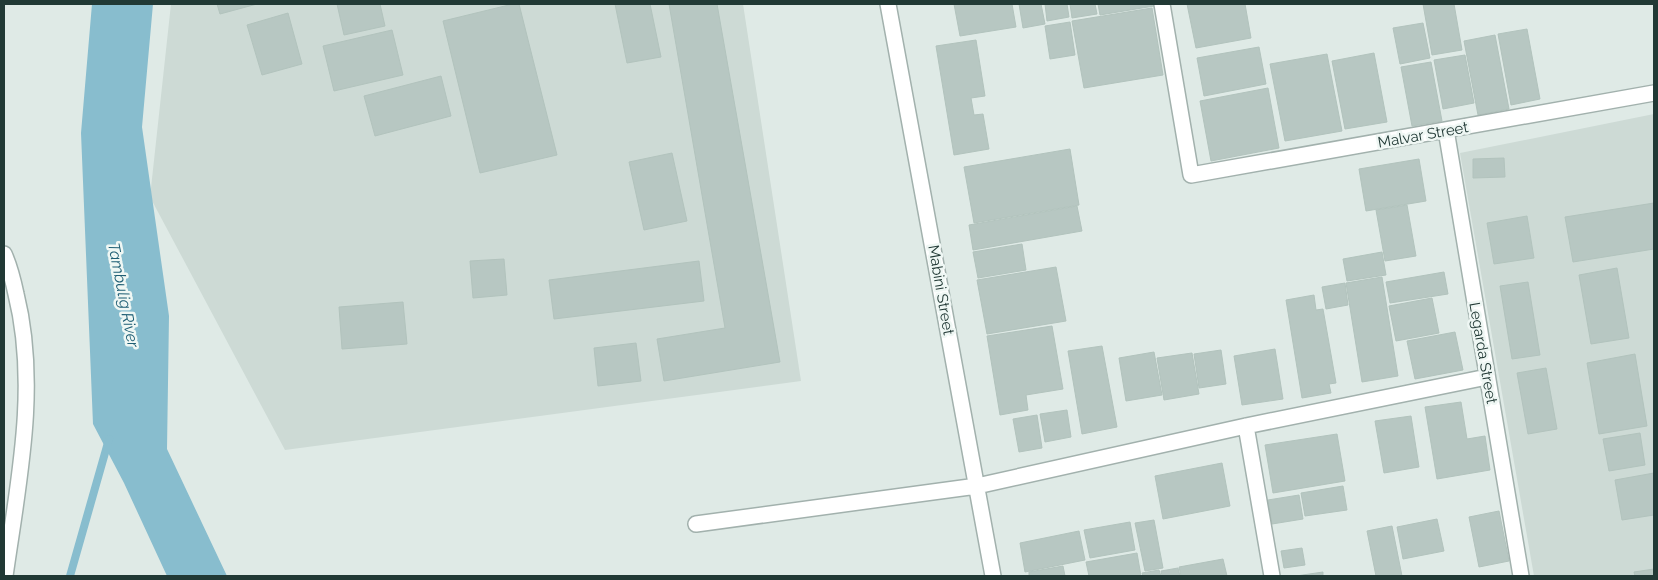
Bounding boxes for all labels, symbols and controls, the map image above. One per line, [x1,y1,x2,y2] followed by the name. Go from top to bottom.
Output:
[1376,118,1470,152] street label: Malvar Street
[104,241,143,349] water label: Tambulig River
[924,244,958,336] street label: Mabini Street
[1465,301,1501,405] street label: Legarda Street

